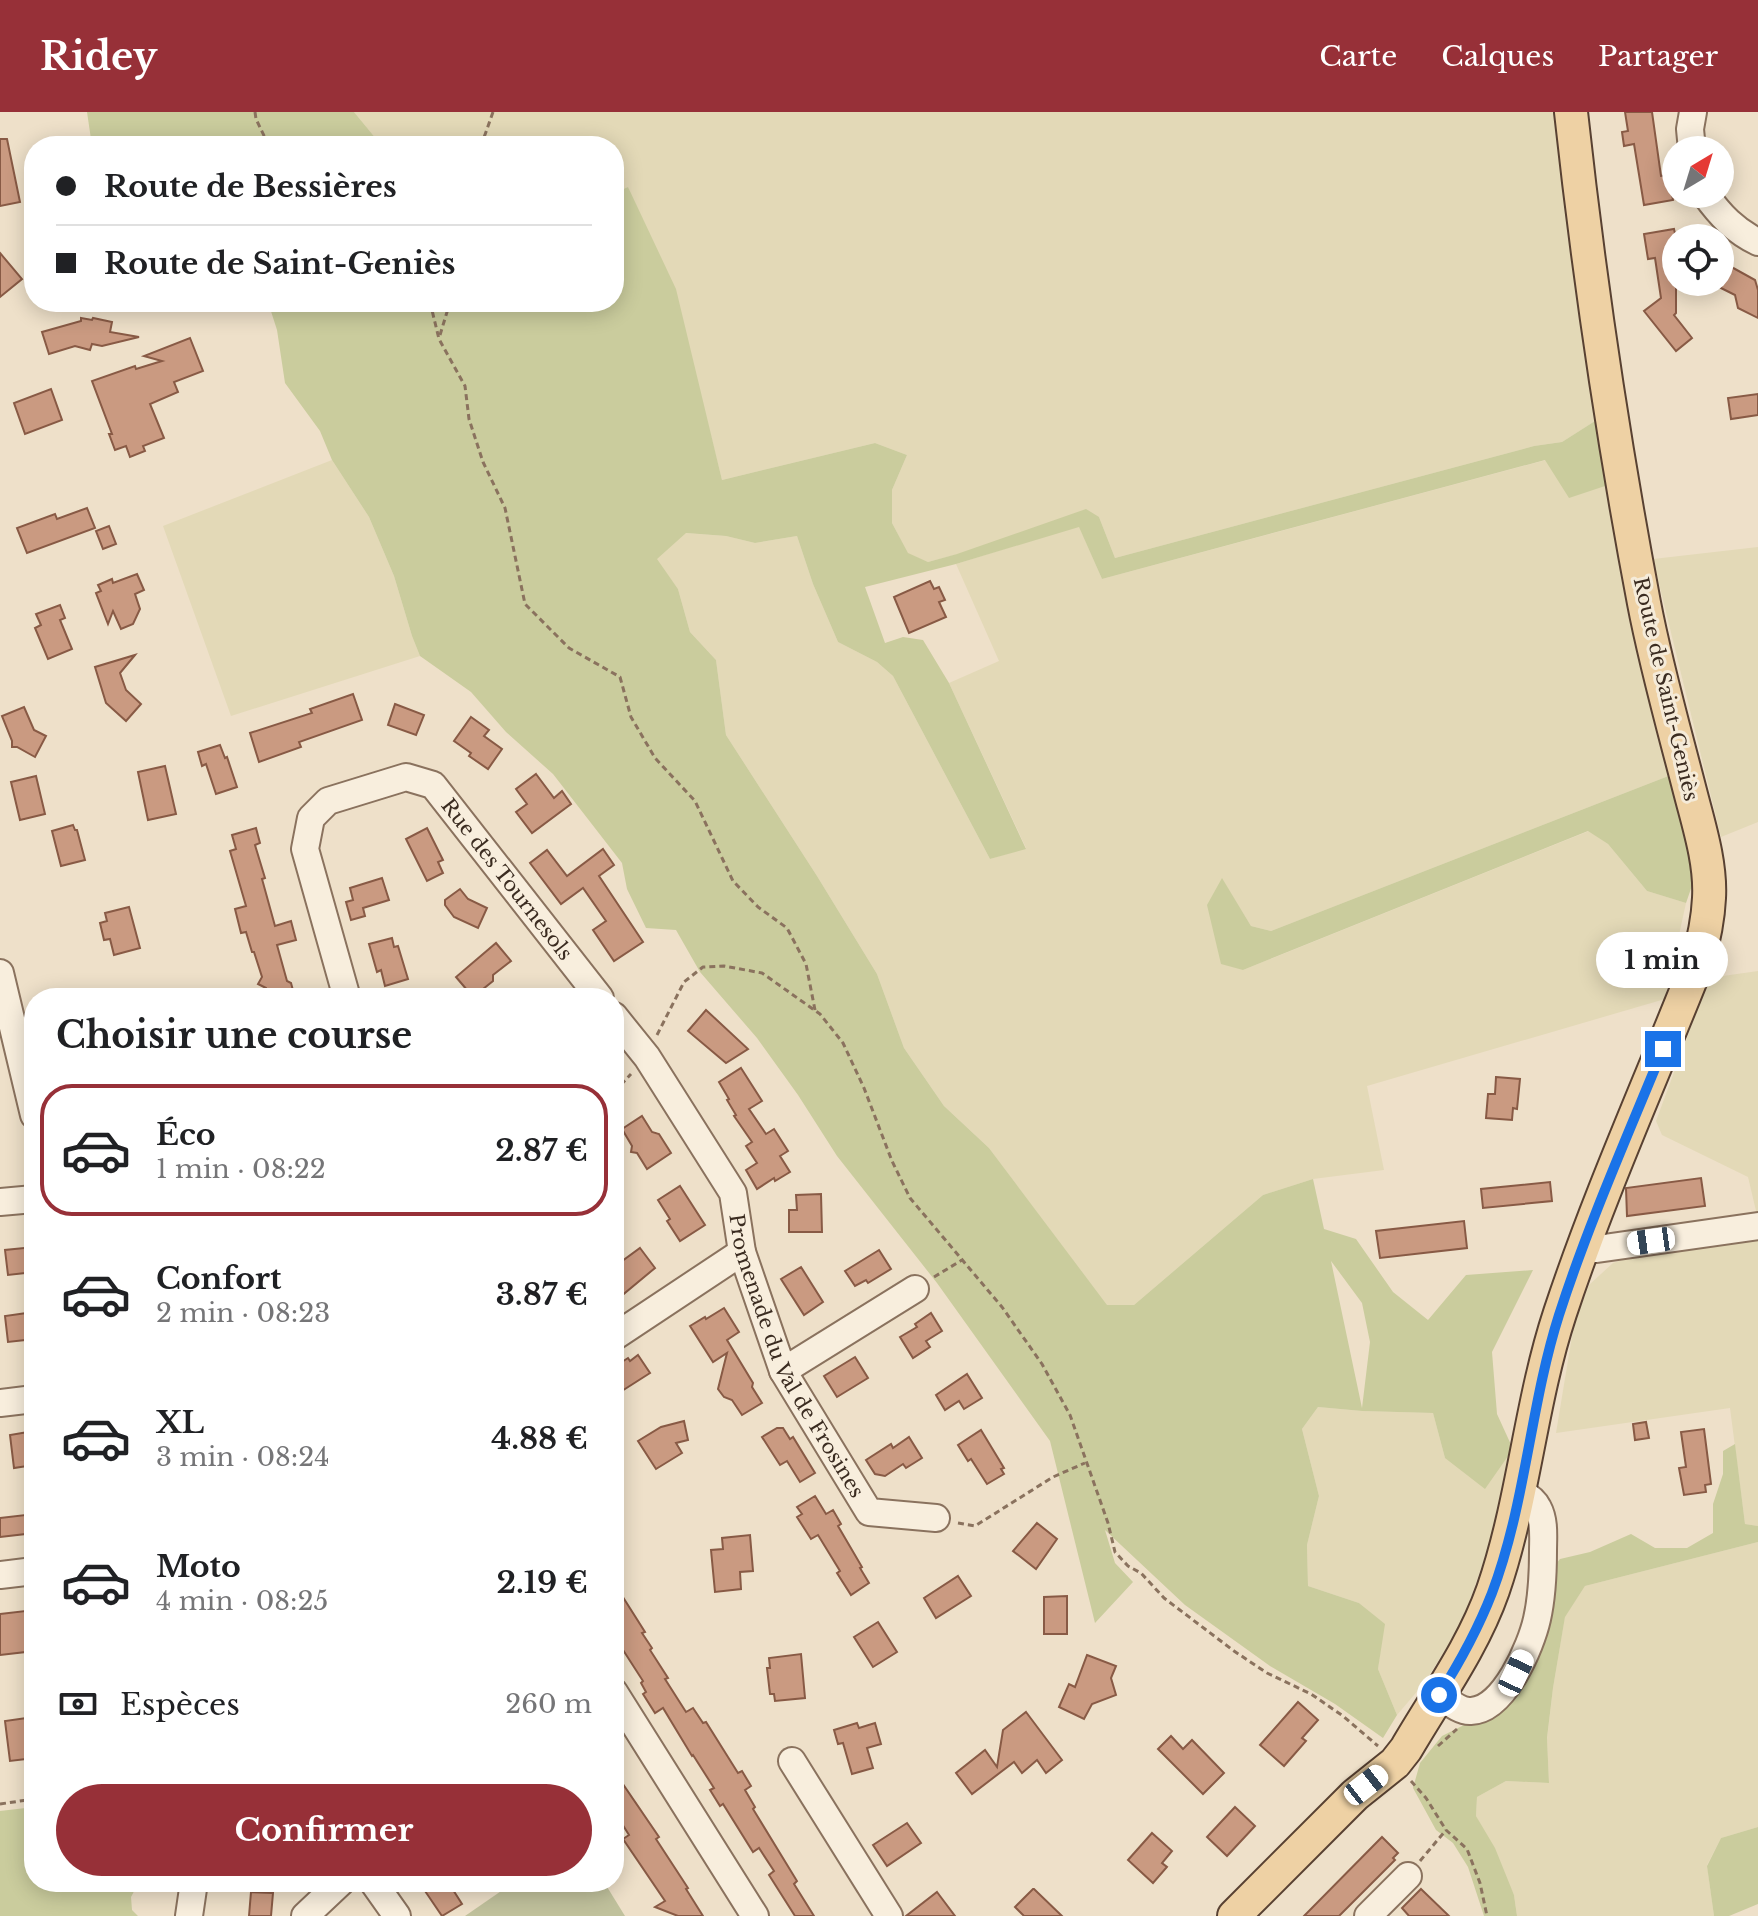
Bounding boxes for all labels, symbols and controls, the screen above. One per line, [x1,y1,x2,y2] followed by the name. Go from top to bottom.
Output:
[40,33,157,80] text: Ridey
[1319,39,1397,74] text: Carte
[1441,39,1554,74] text: Calques
[1598,39,1718,74] text: Partager
[1662,136,1734,208] north arrow
[1662,136,1734,296] map controls
[104,168,397,205] text: Route de Bessières
[1662,224,1734,296] button: locate
[104,245,456,282] text: Route de Saint-Geniès
[1629,575,1703,803] street label: Route de Saint-Geniès
[436,794,578,965] street label: Rue des Tournesols
[1597,933,1729,989] callout: 1 min
[1624,944,1700,976] text: 1 min
[56,1013,412,1058] text: Choisir une course
[1645,1031,1681,1067] route end
[60,1114,132,1186] icon: car
[156,1116,216,1153] text: Éco
[495,1132,588,1169] text: 2.87 €
[156,1153,326,1185] text: 1 min · 08:22
[724,1212,869,1502] street label: Promenade du Val de Frosines
[1626,1226,1676,1256] car
[60,1258,132,1330] icon: car
[156,1260,281,1297] text: Confort
[496,1276,588,1313] text: 3.87 €
[156,1297,330,1329] text: 2 min · 08:23
[60,1402,132,1474] icon: car
[156,1404,204,1441] text: XL
[491,1420,588,1457] text: 4.88 €
[156,1441,329,1473] text: 3 min · 08:24
[60,1546,132,1618] icon: car
[156,1548,241,1585] text: Moto
[497,1564,588,1601] text: 2.19 €
[156,1585,328,1617] text: 4 min · 08:25
[1495,1646,1537,1700] car
[1421,1677,1457,1713] route start
[56,1682,100,1726] icon: cash
[120,1686,240,1723] text: Espèces
[505,1688,592,1720] text: 260 m
[1340,1761,1392,1809] car
[56,1784,592,1876] button: Confirmer

